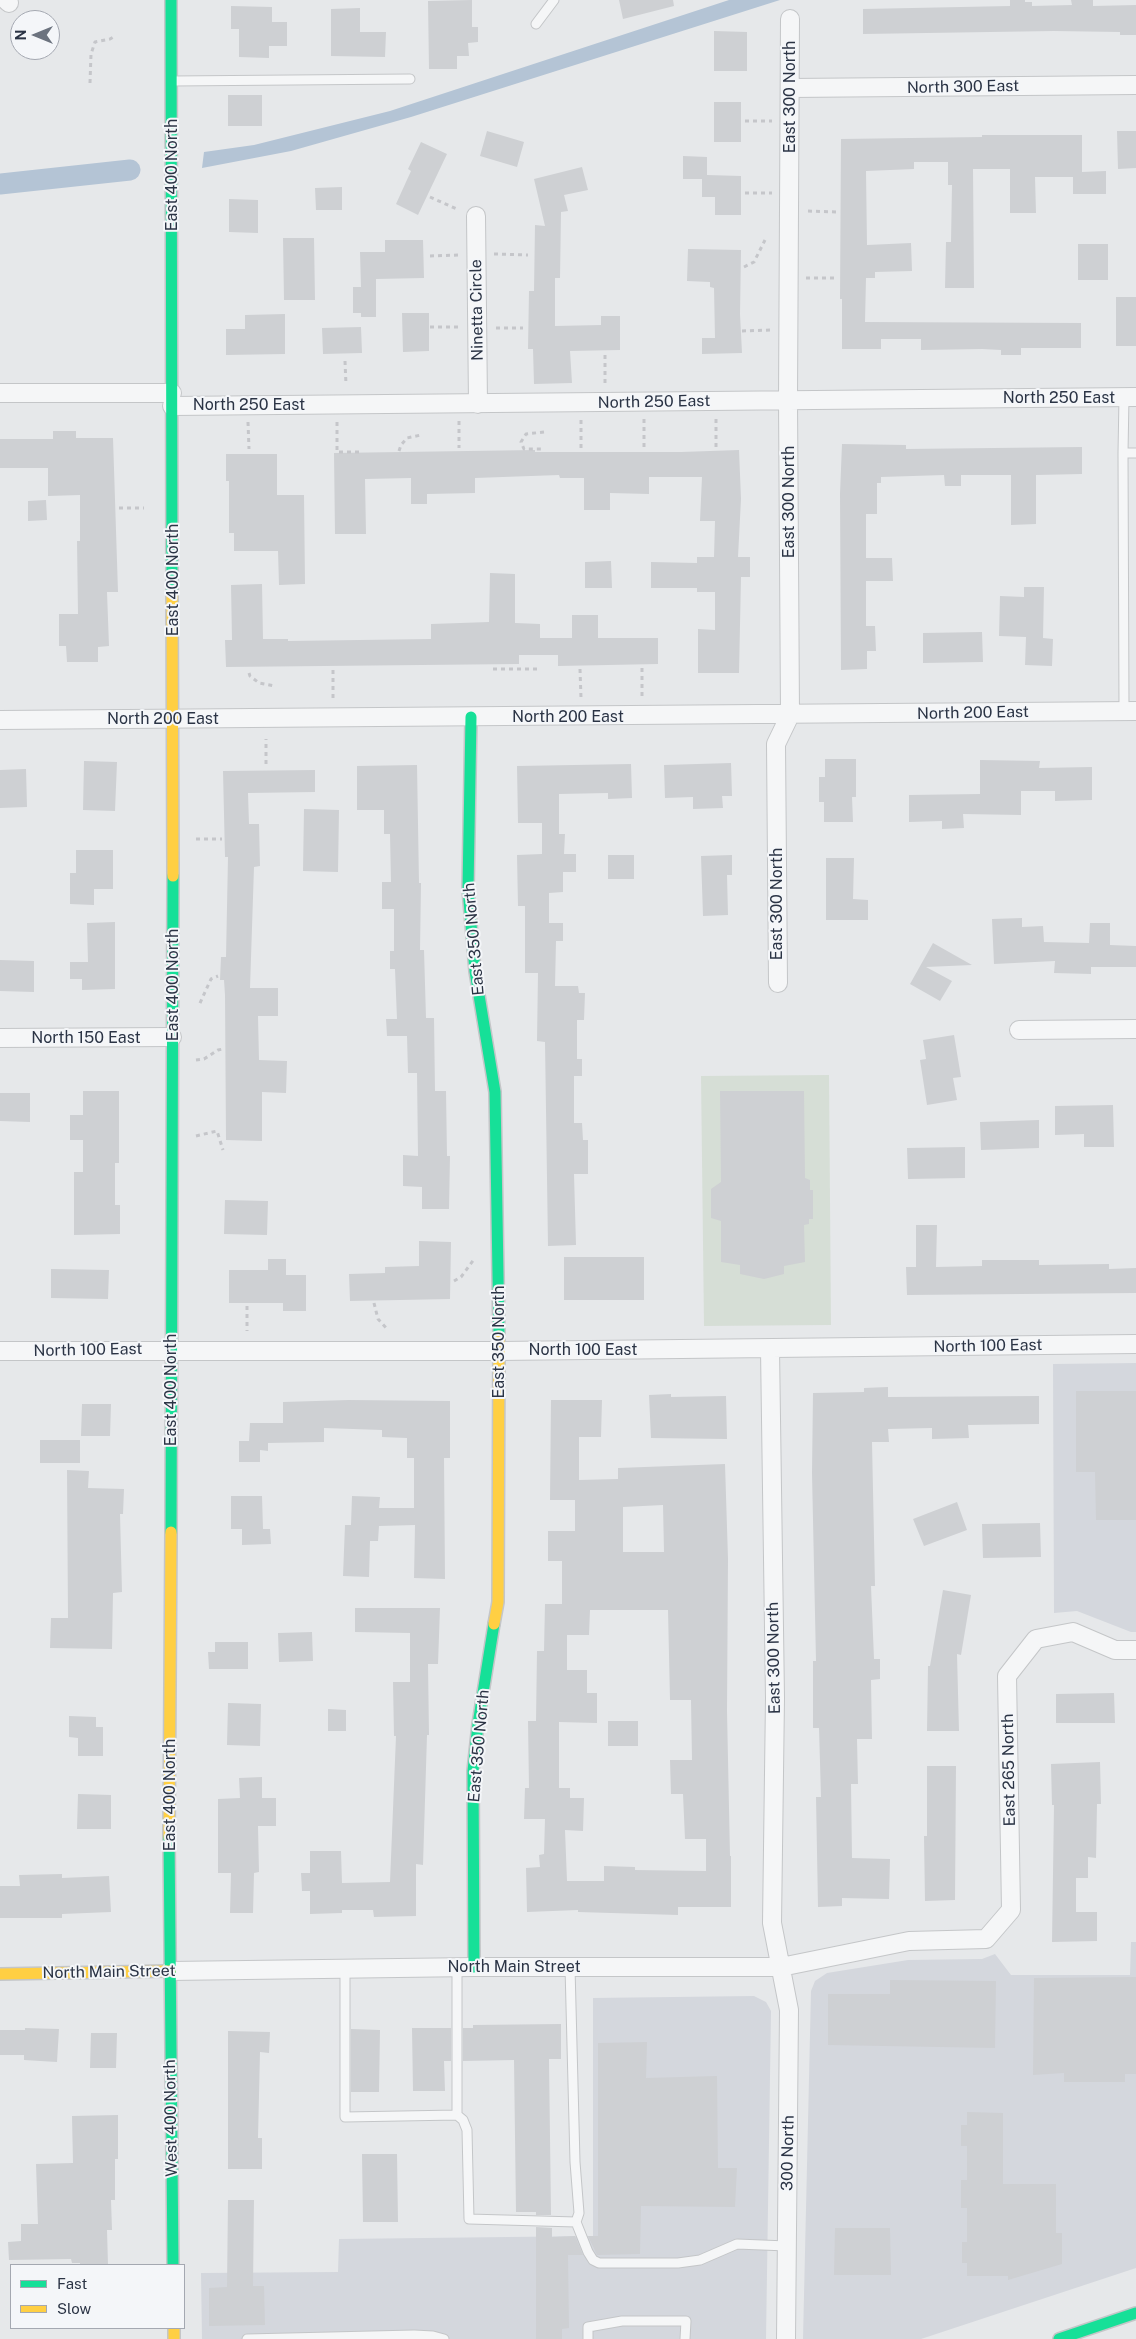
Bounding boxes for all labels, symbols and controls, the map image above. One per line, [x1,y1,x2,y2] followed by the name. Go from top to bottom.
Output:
[10,10,60,60] north arrow
[13,30,29,40] text: N
[780,41,800,153] street label: East 300 North
[907,76,1019,98] street label: North 300 East
[162,119,182,231] street label: East 400 North
[467,259,487,361] street label: Ninetta Circle
[1003,388,1115,408] street label: North 250 East
[598,391,710,413] street label: North 250 East
[193,395,305,415] street label: North 250 East
[779,446,799,558] street label: East 300 North
[163,524,183,636] street label: East 400 North
[917,702,1029,724] street label: North 200 East
[512,707,624,727] street label: North 200 East
[107,709,219,729] street label: North 200 East
[767,848,787,960] street label: East 300 North
[460,882,488,996] street label: East 350 North
[163,929,183,1041] street label: East 400 North
[31,1028,141,1048] street label: North 150 East
[489,1285,509,1399] street label: East 350 North
[161,1334,181,1446] street label: East 400 North
[933,1335,1043,1357] street label: North 100 East
[33,1339,143,1361] street label: North 100 East
[529,1340,637,1360] street label: North 100 East
[763,1602,785,1714] street label: East 300 North
[465,1689,493,1803] street label: East 350 North
[998,1713,1020,1827] street label: East 265 North
[160,1739,180,1851] street label: East 400 North
[447,1957,581,1977] street label: North Main Street
[42,1961,176,1983] street label: North Main Street
[160,2059,182,2177] street label: West 400 North
[778,2115,798,2191] street label: 300 North
[10,2264,185,2329] legend
[57,2275,87,2292] text: Fast
[57,2300,91,2317] text: Slow

